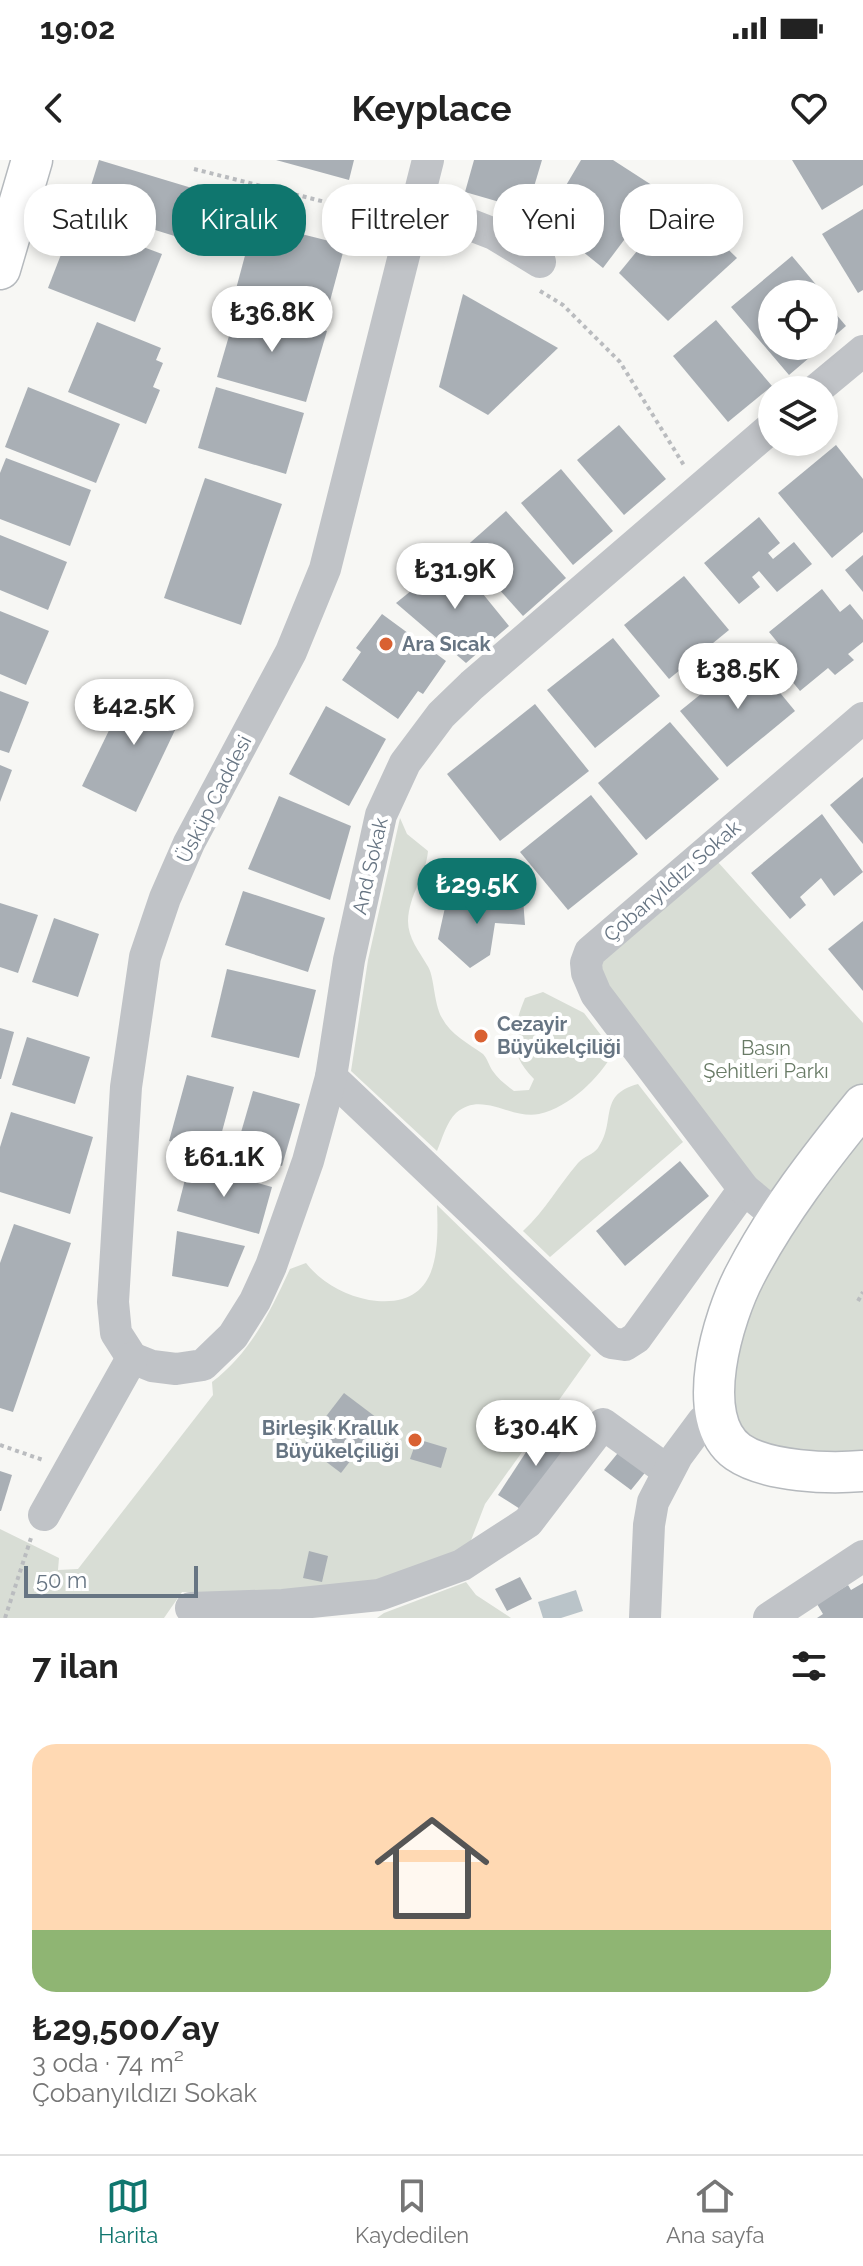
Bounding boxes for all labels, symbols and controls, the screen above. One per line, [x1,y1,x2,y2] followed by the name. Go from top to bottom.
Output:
[40,11,115,46] text: 19:02
[32,86,76,130] icon: back
[787,86,831,130] icon: heart
[351,87,512,129] text: Keyplace
[24,184,156,256] chip: Satılık
[172,184,306,256] chip: Kiralık
[322,184,477,256] chip: Filtreler
[493,184,604,256] chip: Yeni
[620,184,743,256] chip: Daire
[758,280,838,456] map controls
[758,280,838,360] button: locate
[207,286,337,354] pin: ₺36.8K
[230,297,314,327] text: ₺36.8K
[758,376,838,456] button: layers
[390,543,520,611] pin: ₺31.9K
[414,554,496,584] text: ₺31.9K
[402,632,492,656] place label: Ara Sıcak
[377,635,395,653] marker: Ara Sıcak
[673,643,803,711] pin: ₺38.5K
[696,654,780,684] text: ₺38.5K
[69,679,199,747] pin: ₺42.5K
[93,690,175,720] text: ₺42.5K
[172,731,256,867] street label: Üsküp Caddesi
[347,815,393,917] street label: And Sokak
[599,815,746,947] street label: Çobanyıldızı Sokak
[412,858,542,926] pin: ₺29.5K
[435,869,519,899] text: ₺29.5K
[497,1012,621,1059] place label: Cezayir Büyükelçiliği
[472,1027,490,1045] marker: Cezayir Büyükelçiliği
[703,1036,829,1083] park label: Basın Şehitleri Parkı
[159,1131,289,1199] pin: ₺61.1K
[184,1142,264,1172] text: ₺61.1K
[471,1400,601,1468] pin: ₺30.4K
[494,1411,578,1441] text: ₺30.4K
[262,1416,400,1463] place label: Birleşik Krallık Büyükelçiliği
[406,1431,424,1449] marker: Birleşik Krallık Büyükelçiliği
[24,1562,198,1598] scale bar
[36,1567,87,1593] text: 50 m
[787,1644,831,1688] icon: filters
[32,1646,119,1686] text: 7 ilan
[360,1796,504,1940] icon: home
[32,2008,219,2048] text: ₺29,500/ay
[32,2048,184,2078] text: 3 oda · 74 m²
[32,2078,257,2108] text: Çobanyıldızı Sokak
[98,2174,158,2248] tab: Harita
[355,2174,469,2248] tab: Kaydedilen
[666,2174,765,2248] tab: Ana sayfa

